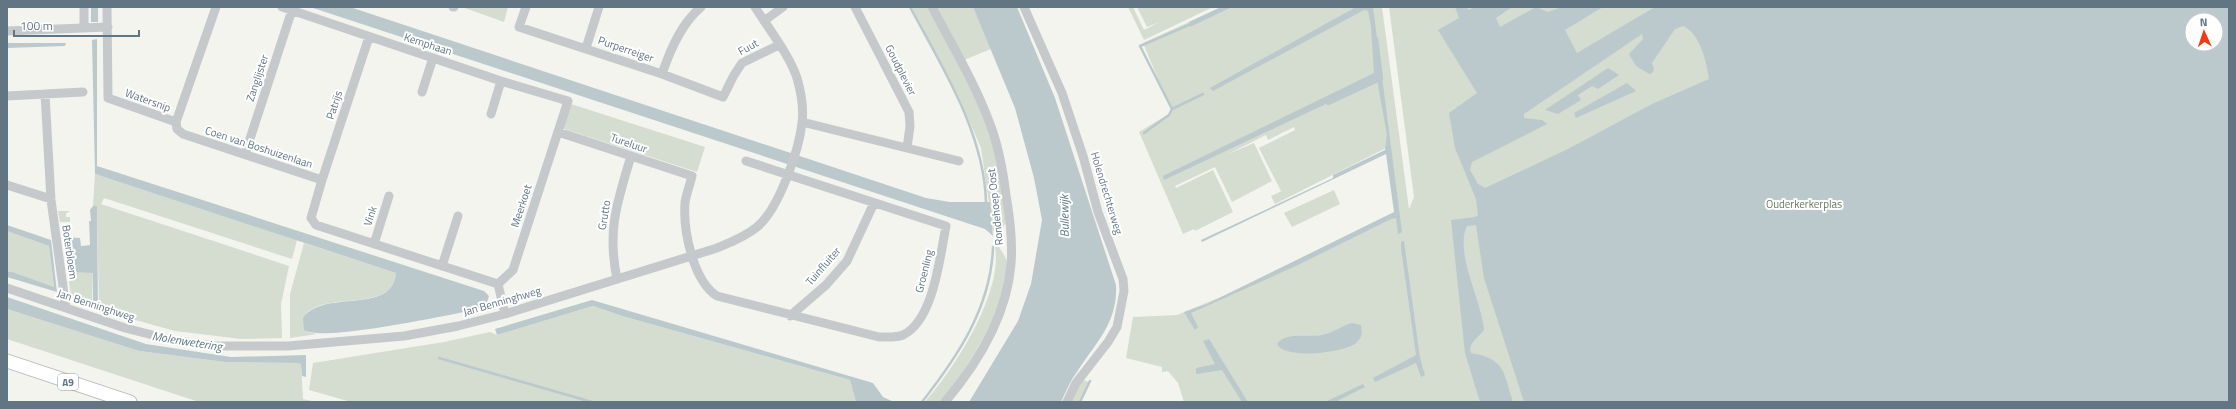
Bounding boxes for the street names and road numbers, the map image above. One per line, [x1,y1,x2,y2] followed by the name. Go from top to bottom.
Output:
[402,29,454,59] street label: Kemphaan
[596,32,656,66] street label: Purperreiger
[735,35,761,59] street label: Fuut
[881,42,921,98] street label: Goudplevier
[242,52,272,104] street label: Zanglijster
[123,84,173,116] street label: Watersnip
[322,88,346,122] street label: Patrijs
[203,122,315,172] street label: Coen van Boshuizenlaan
[608,129,650,157] street label: Tureluur
[1087,150,1127,237] street label: Holendrechterweg
[983,168,1007,246] street label: Rondehoep Oost
[507,182,536,230] street label: Meerkoet
[594,199,614,231] street label: Grutto
[359,203,381,228] street label: Vink
[58,224,82,280] street label: Boterbloem
[802,243,844,289] street label: Tuinfluiter
[911,247,937,294] street label: Groenling
[461,282,543,320] street label: Jan Benninghweg
[55,285,137,325] street label: Jan Benninghweg
[58,374,78,390] road number: A9

